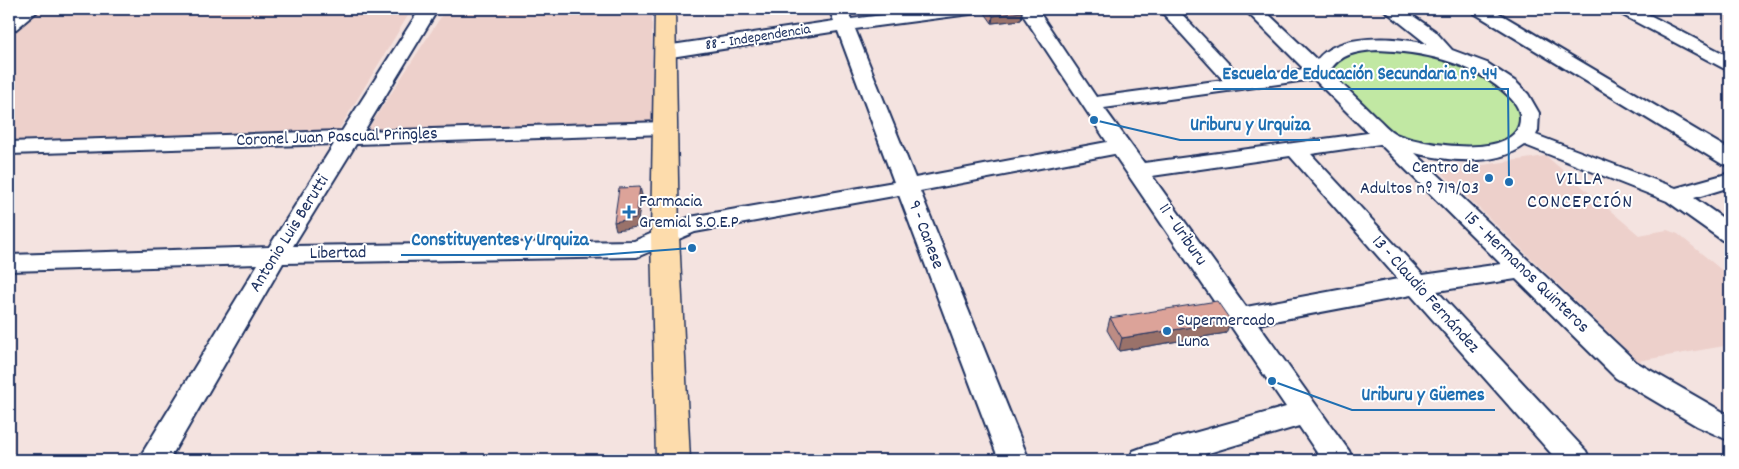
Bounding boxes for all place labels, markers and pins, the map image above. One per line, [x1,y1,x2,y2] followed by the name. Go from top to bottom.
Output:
[1213,55,1508,89] callout: Escuela de Educación Secundaria nº 44
[1180,106,1320,140] callout: Uriburu y Urquiza
[1360,156,1479,202] place label: Centro de Adultos nº 719/03
[1483,172,1495,184] marker: Centro de Adultos nº 719/03
[639,190,739,236] place label: Farmacia Gremial S.O.E.P
[623,206,635,218] marker: Farmacia Gremial S.O.E.P
[401,221,598,255] callout: Constituyentes y Urquiza
[1177,309,1275,355] place label: Supermercado Luna
[1161,325,1173,337] marker: Supermercado Luna
[1352,376,1495,410] callout: Uriburu y Güemes

